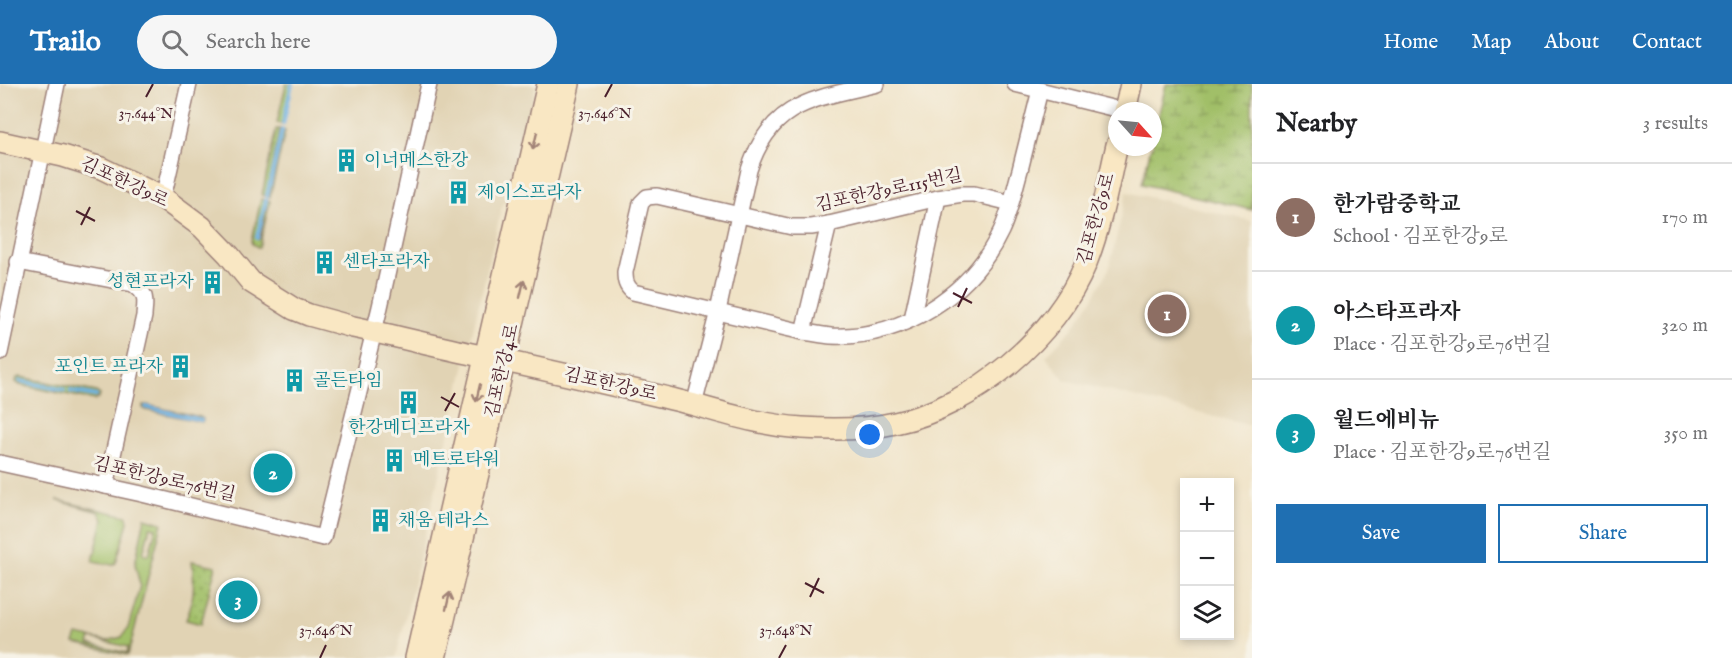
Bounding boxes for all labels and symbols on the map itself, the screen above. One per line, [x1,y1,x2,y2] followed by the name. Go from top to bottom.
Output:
[1108,102,1162,156] north arrow
[119,104,173,123] text: 37.644°N
[578,104,632,123] text: 37.646°N
[528,131,540,150] one-way arrow
[333,148,359,174] building icon: 이너메스한강
[364,150,469,173] place label: 이너메스한강
[76,153,172,213] street label: 김포한강9로
[813,164,965,218] street label: 김포한강9로115번길
[1073,170,1121,268] street label: 김포한강9로
[446,180,472,206] building icon: 제이스프라자
[477,182,582,205] place label: 제이스프라자
[312,249,338,275] building icon: 센타프라자
[343,251,431,274] place label: 센타프라자
[199,269,225,295] building icon: 성현프라자
[107,271,195,294] place label: 성현프라자
[517,279,528,299] one-way arrow
[1148,292,1186,336] pin: 1
[481,322,525,420] street label: 김포한강4로
[168,354,194,380] building icon: 포인트 프라자
[55,356,164,379] place label: 포인트 프라자
[561,363,659,407] street label: 김포한강9로
[282,368,308,394] building icon: 골든타임
[313,370,383,393] place label: 골든타임
[471,383,483,402] one-way arrow
[396,389,422,415] building icon: 한강메디프라자
[348,417,470,440] place label: 한강메디프라자
[855,420,884,449] your location
[382,447,408,473] building icon: 메트로타워
[413,449,500,472] place label: 메트로타워
[254,450,292,496] pin: 2
[90,452,238,508] street label: 김포한강9로76번길
[367,508,393,534] building icon: 채움 테라스
[398,510,489,533] place label: 채움 테라스
[218,578,258,622] pin: 3
[443,592,455,611] one-way arrow
[299,621,353,640] text: 37.646°N
[759,621,813,640] text: 37.648°N

